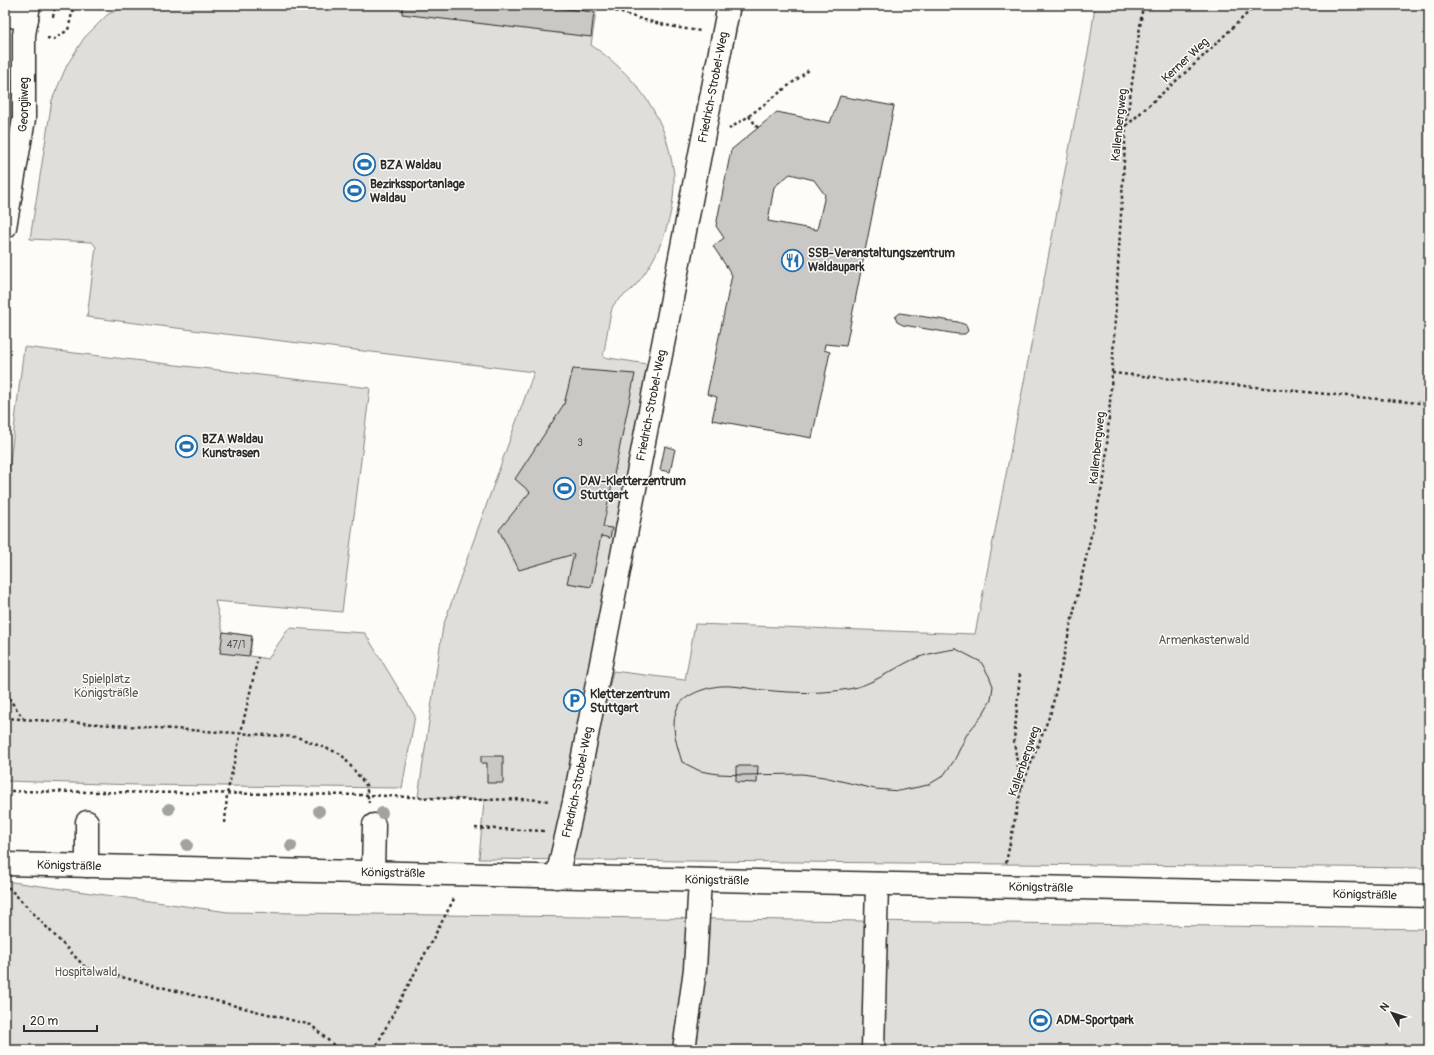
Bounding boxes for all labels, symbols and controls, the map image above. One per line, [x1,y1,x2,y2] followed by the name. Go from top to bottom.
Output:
[695,30,732,144] street label: Friedrich-Strobel-Weg
[1159,35,1212,86] street label: Kerner Weg
[15,77,32,133] street label: Georgiiweg
[1108,88,1131,162] street label: Kallenbergweg
[351,152,377,178] sports icon: BZA Waldau
[380,158,441,173] place label: BZA Waldau
[370,177,466,206] place label: Bezirkssportanlage Waldau
[342,178,368,204] sports icon: Bezirkssportanlage Waldau
[808,246,955,275] place label: SSB-Veranstaltungszentrum Waldaupark
[780,247,806,273] restaurant icon: SSB-Veranstaltungszentrum Waldaupark
[633,348,670,462] street label: Friedrich-Strobel-Weg
[1086,411,1109,485] street label: Kallenbergweg
[202,432,263,461] place label: BZA Waldau Kunstrasen
[174,433,200,459] sports icon: BZA Waldau Kunstrasen
[577,437,583,449] house number: 3
[580,474,686,503] place label: DAV-Kletterzentrum Stuttgart
[551,475,577,501] sports icon: DAV-Kletterzentrum Stuttgart
[1159,633,1250,648] park label: Armenkastenwald
[227,639,245,651] house number: 47/1
[74,672,138,701] park label: Spielplatz Königsträßle
[590,687,670,716] place label: Kletterzentrum Stuttgart
[562,688,588,714] parking icon: Kletterzentrum Stuttgart
[1005,724,1043,798] street label: Kallenbergweg
[559,725,596,839] street label: Friedrich-Strobel-Weg
[37,858,101,874] street label: Königsträßle
[361,865,425,881] street label: Königsträßle
[684,872,749,889] street label: Königsträßle
[1008,880,1073,896] street label: Königsträßle
[1332,887,1397,903] street label: Königsträßle
[55,965,118,980] park label: Hospitalwald
[1372,993,1412,1033] north arrow
[1377,1000,1392,1014] text: N
[24,1007,97,1033] scale bar
[1028,1007,1054,1033] sports icon: ADM-Sportpark
[1056,1013,1135,1028] place label: ADM-Sportpark
[30,1014,59,1029] text: 20 m

